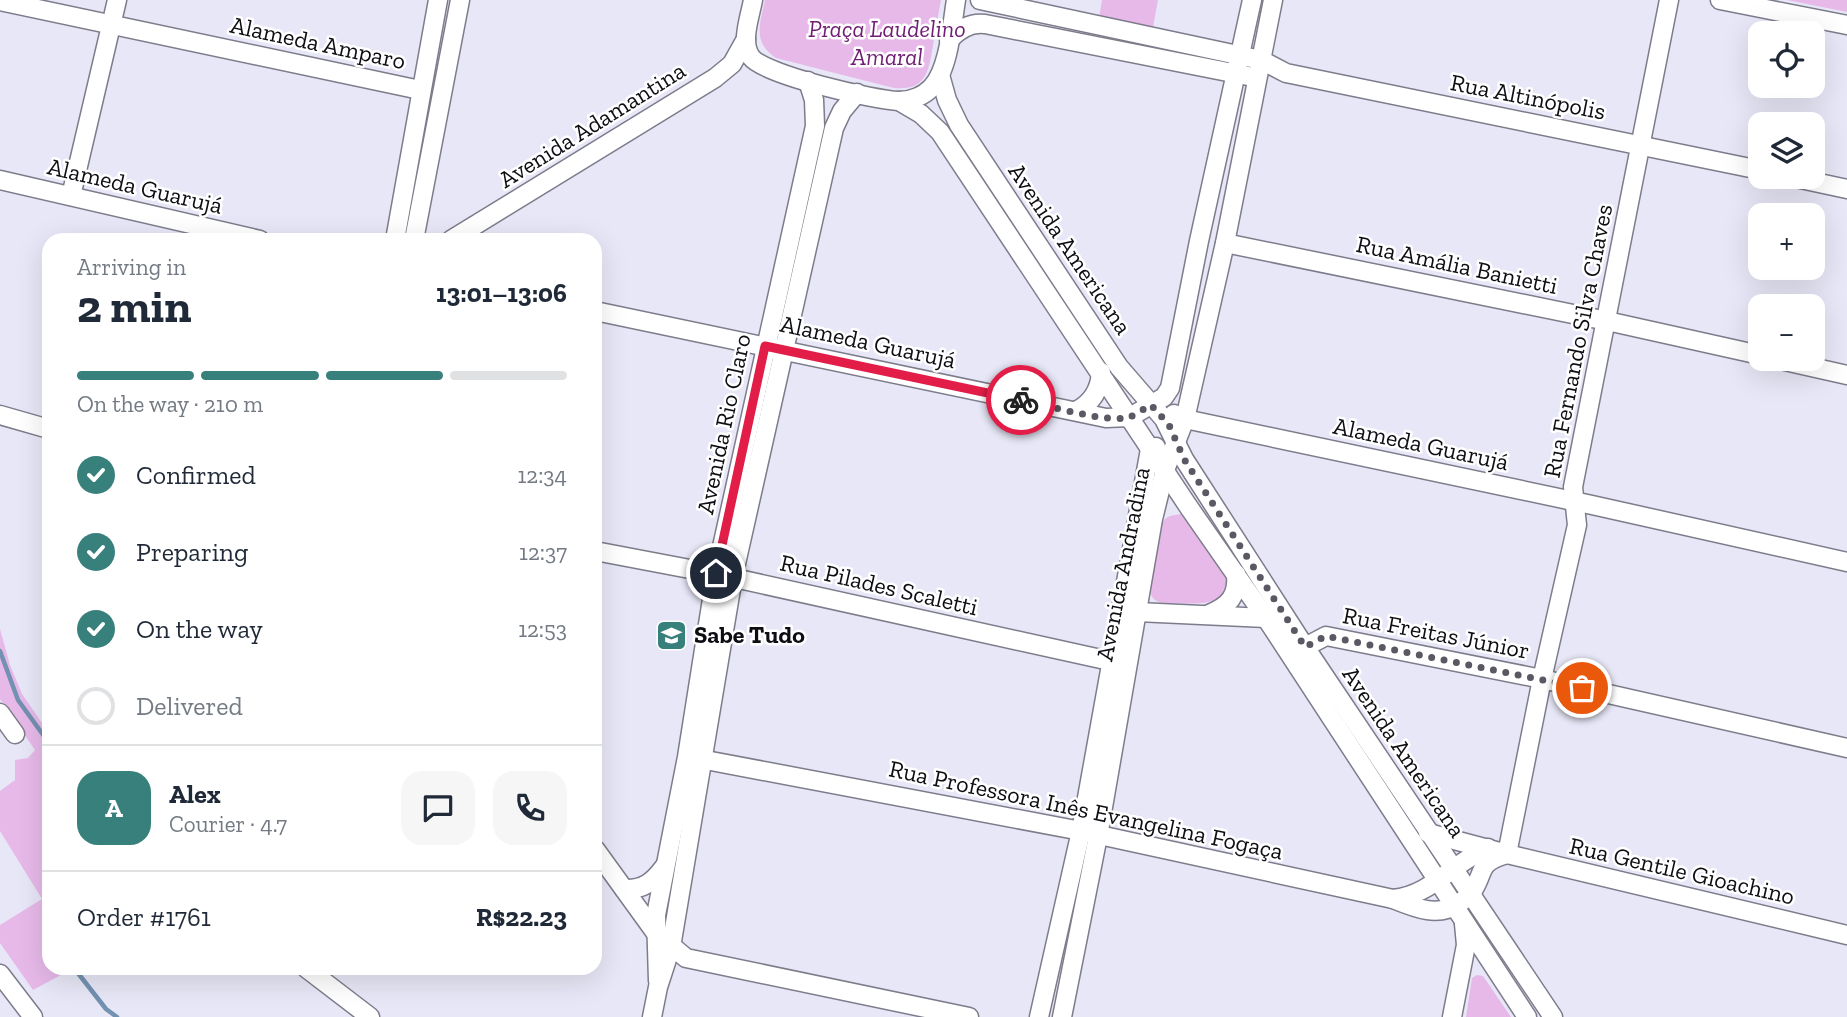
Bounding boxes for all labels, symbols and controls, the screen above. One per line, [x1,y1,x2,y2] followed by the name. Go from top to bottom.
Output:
[228,10,408,75] street label: Alameda Amparo
[808,14,966,71] park label: Praça Laudelino Amaral
[1748,21,1825,371] map controls
[1748,21,1825,98] button: locate
[493,55,691,194] street label: Avenida Adamantina
[1448,67,1608,126] street label: Rua Altinópolis
[1748,112,1825,189] button: layers
[45,151,226,220] street label: Alameda Guarujá
[1003,158,1139,340] street label: Avenida Americana
[1537,202,1618,480] street label: Rua Fernando Silva Chaves
[1748,203,1825,280] button: +
[1354,229,1561,300] street label: Rua Amália Banietti
[77,253,186,281] text: Arriving in
[436,277,567,309] text: 13:01–13:06
[77,279,192,334] text: 2 min
[1748,294,1825,371] button: −
[778,309,959,374] street label: Alameda Guarujá
[690,331,757,517] street label: Avenida Rio Claro
[986,365,1056,435] courier
[1002,381,1040,419] icon: bike
[77,390,263,418] text: On the way · 210 m
[1331,411,1512,476] street label: Alameda Guarujá
[77,456,115,494] icon: check
[136,459,256,491] text: Confirmed
[518,461,567,489] text: 12:34
[1089,464,1156,663] street label: Avenida Andradina
[77,533,115,571] icon: check
[136,536,248,568] text: Preparing
[519,538,567,566] text: 12:37
[686,543,746,603] pin
[778,548,981,621] street label: Rua Pilades Scaletti
[697,554,735,592] icon: home
[1340,600,1532,665] street label: Rua Freitas Júnior
[77,610,115,648] icon: check
[136,613,263,645] text: On the way
[518,615,567,643] text: 12:53
[654,618,688,652] school or university icon: Sabe Tudo
[694,620,805,649] place label: Sabe Tudo
[1552,658,1612,718] pin
[1337,661,1473,843] street label: Avenida Americana
[1563,669,1601,707] icon: bag
[136,690,243,722] text: Delivered
[886,754,1286,866] street label: Rua Professora Inês Evangelina Fogaça
[401,771,475,845] button: chat
[493,771,567,845] button: phone
[169,778,221,810] text: Alex
[105,792,123,824] text: A
[169,810,287,838] text: Courier · 4.7
[1567,830,1798,911] street label: Rua Gentile Gioachino
[77,901,211,933] text: Order #1761
[476,901,567,933] text: R$22.23

